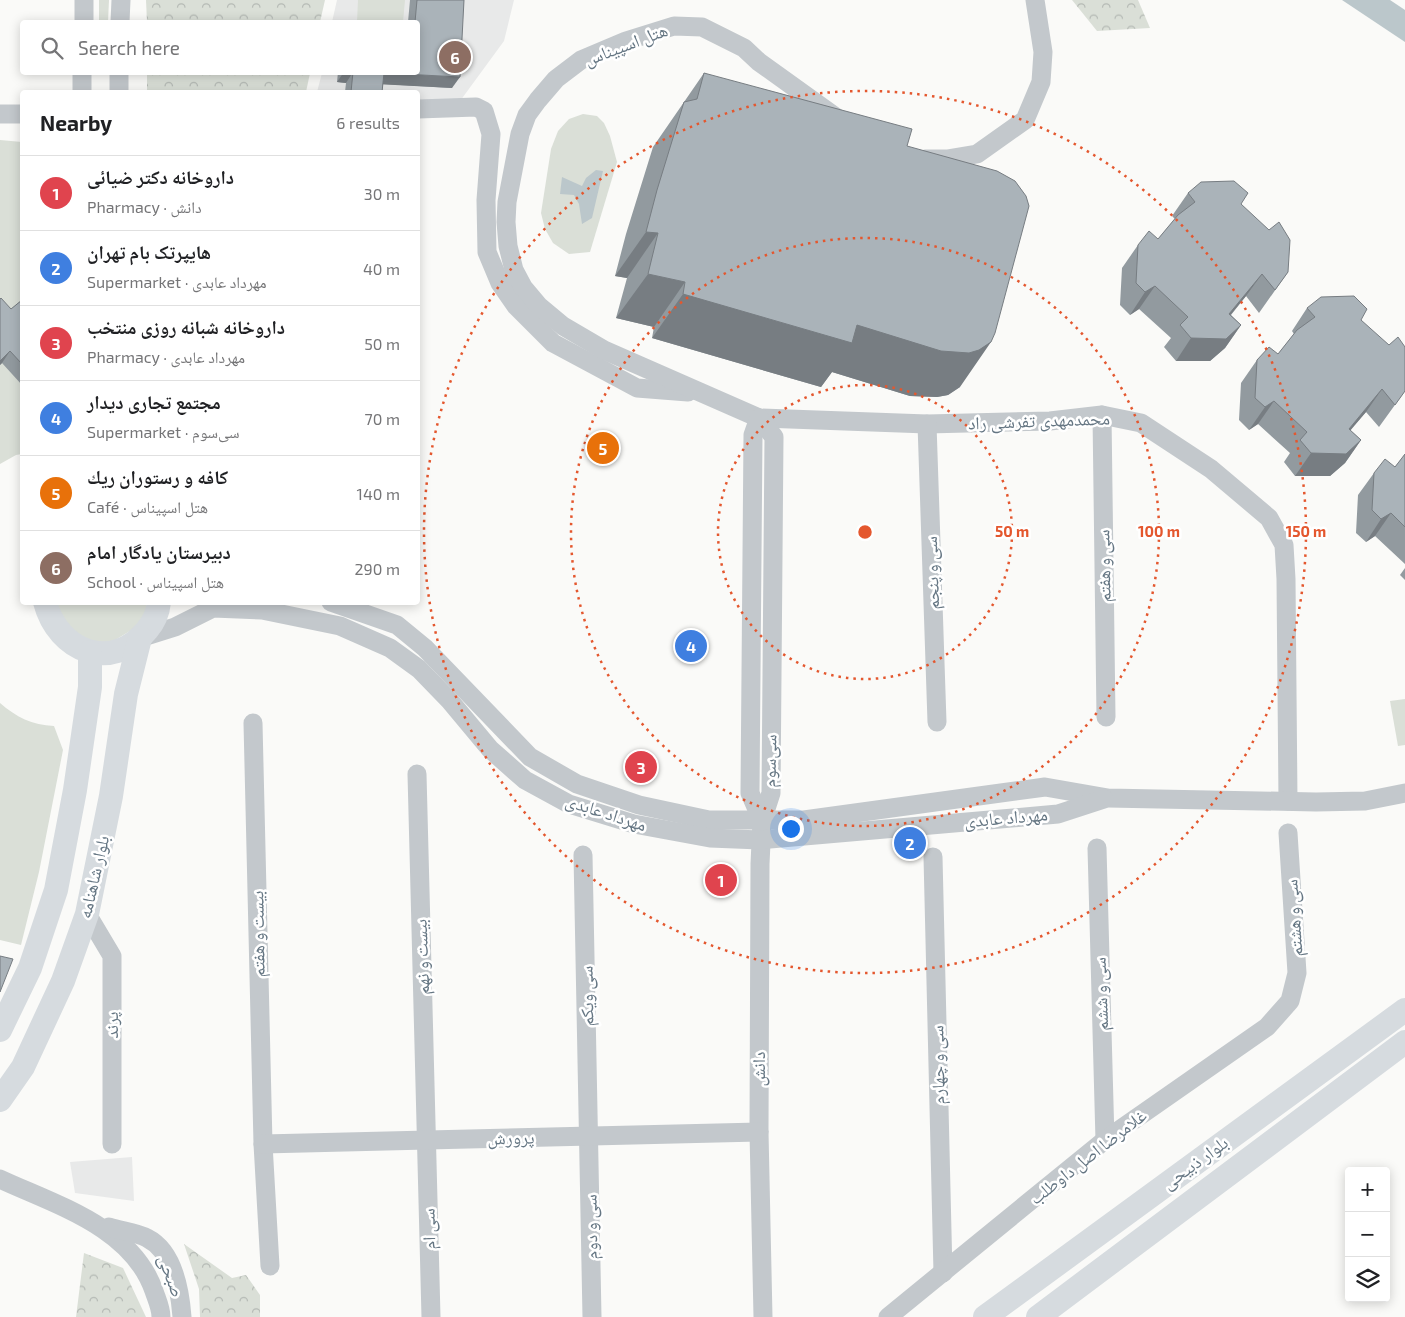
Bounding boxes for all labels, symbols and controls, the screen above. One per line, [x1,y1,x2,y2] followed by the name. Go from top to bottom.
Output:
[581,18,671,71] street label: هتل اسپیناس
[20,20,420,75] search box
[38,34,66,62] icon: search
[78,36,180,59] text: Search here
[439,38,471,76] pin: 6
[40,110,112,135] text: Nearby
[336,113,400,132] text: 6 results
[87,165,234,188] text: داروخانه دکتر ضیائی
[53,184,59,203] text: 1
[364,184,400,203] text: 30 m
[87,197,202,216] text: Pharmacy · دانش
[87,240,211,263] text: هایپرتک بام تهران
[51,259,61,278] text: 2
[363,259,400,278] text: 40 m
[87,272,267,291] text: Supermarket · مهرداد عابدی
[87,315,285,338] text: داروخانه شبانه روزی منتخب
[51,334,61,353] text: 3
[364,334,400,353] text: 50 m
[87,347,245,366] text: Pharmacy · مهرداد عابدی
[87,390,221,413] text: مجتمع تجاری دیدار
[968,407,1110,434] street label: محمدمهدی تفرشی راد
[51,409,61,428] text: 4
[365,409,400,428] text: 70 m
[87,422,239,441] text: Supermarket · سی‌سوم
[587,429,619,467] pin: 5
[87,465,228,488] text: كافه و رستوران ريك
[52,484,60,503] text: 5
[357,484,400,503] text: 140 m
[87,497,208,516] text: Café · هتل اسپیناس
[995,522,1029,540] text: 50 m
[1138,522,1180,540] text: 100 m
[1286,522,1326,540] text: 150 m
[856,523,874,541] centre of rings
[1091,529,1117,603] street label: سی و هفتم
[919,536,945,610] street label: سی و پنجم
[87,540,231,563] text: دبیرستان یادگار امام
[51,559,61,578] text: 6
[355,559,400,578] text: 290 m
[87,572,224,591] text: School · هتل اسپیناس
[675,627,707,665] pin: 4
[758,734,782,788] street label: سی‌سوم
[625,748,657,786] pin: 3
[563,789,650,836] street label: مهرداد عابدی
[963,802,1049,833] street label: مهرداد عابدی
[778,816,804,842] your location
[894,824,926,862] pin: 2
[73,833,114,921] street label: بلوار شاهنامه
[705,861,737,899] pin: 1
[1279,878,1309,958] street label: سی و هشتم
[245,890,271,978] street label: بیست و هفتم
[409,919,435,995] street label: بیست و نهم
[1088,957,1114,1031] street label: سی و ششم
[574,965,600,1027] street label: سی ویکم
[100,1012,123,1038] street label: پرند
[925,1025,951,1105] street label: سی و چهارم
[747,1052,770,1087] street label: دانش
[1024,1104,1151,1210] street label: غلامرضا اصل داوطلب
[487,1126,535,1150] street label: پرورش
[1157,1131,1232,1194] street label: بلوار ذبیحی
[1345,1167,1390,1302] map controls
[1345,1167,1390,1212] button: +
[578,1194,604,1260] street label: سی و دوم
[417,1208,441,1250] street label: سی ام
[1345,1212,1390,1257] button: −
[153,1251,190,1300] street label: صبحی
[1345,1257,1390,1302] button: layers

